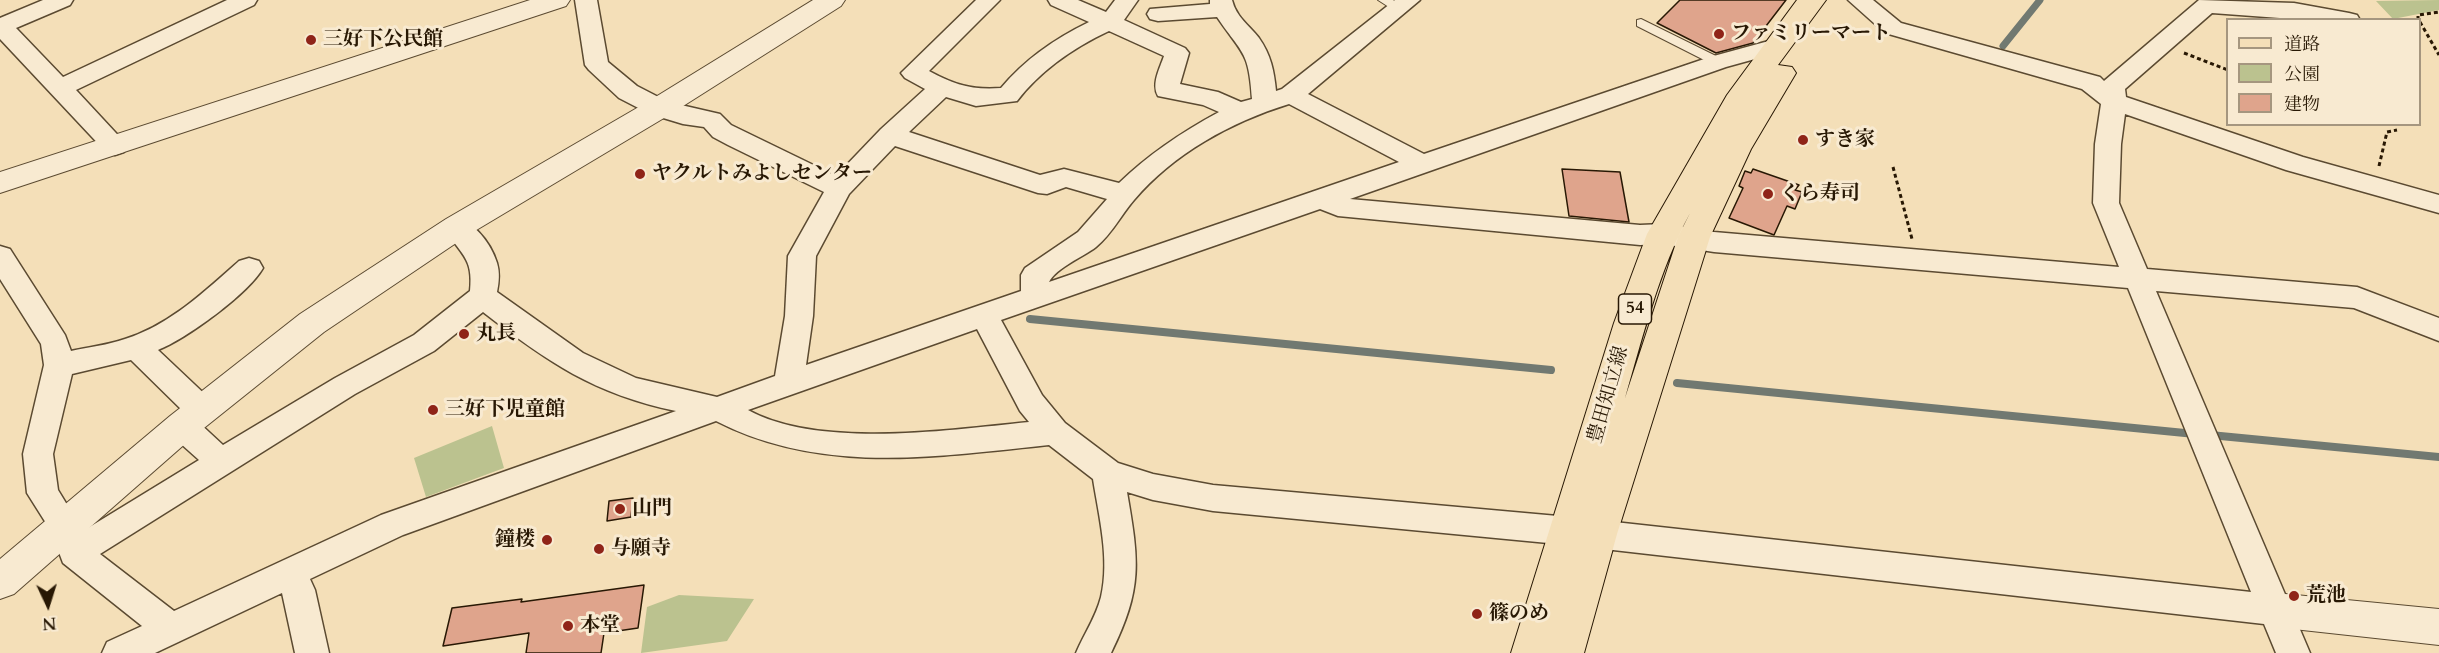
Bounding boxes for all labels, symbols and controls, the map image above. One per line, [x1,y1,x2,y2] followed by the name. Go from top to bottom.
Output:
[2226,18,2421,126] legend
[1731,22,1891,46] place label: ファミリーマート
[1712,27,1726,41] marker: ファミリーマート
[323,28,443,52] place label: 三好下公民館
[2284,32,2320,57] text: 道路
[304,33,318,47] marker: 三好下公民館
[2284,62,2320,87] text: 公園
[2284,92,2320,117] text: 建物
[1815,128,1875,152] place label: すき家
[1796,133,1810,147] marker: すき家
[652,162,872,186] place label: ヤクルトみよしセンター
[633,167,647,181] marker: ヤクルトみよしセンター
[1780,182,1860,206] place label: くら寿司
[1761,187,1775,201] marker: くら寿司
[1618,294,1652,324] road number: 54
[476,322,516,346] place label: 丸長
[457,327,471,341] marker: 丸長
[1584,344,1634,446] street label: 豊田知立線
[445,398,565,422] place label: 三好下児童館
[426,403,440,417] marker: 三好下児童館
[632,497,672,521] place label: 山門
[613,502,627,516] marker: 山門
[495,528,535,552] place label: 鐘楼
[540,533,554,547] marker: 鐘楼
[611,537,671,561] place label: 与願寺
[592,542,606,556] marker: 与願寺
[18,575,78,635] north arrow
[2306,584,2346,608] place label: 荒池
[2287,589,2301,603] marker: 荒池
[1489,602,1549,626] place label: 篠のめ
[1470,607,1484,621] marker: 篠のめ
[42,611,57,634] text: N
[580,614,620,638] place label: 本堂
[561,619,575,633] marker: 本堂

